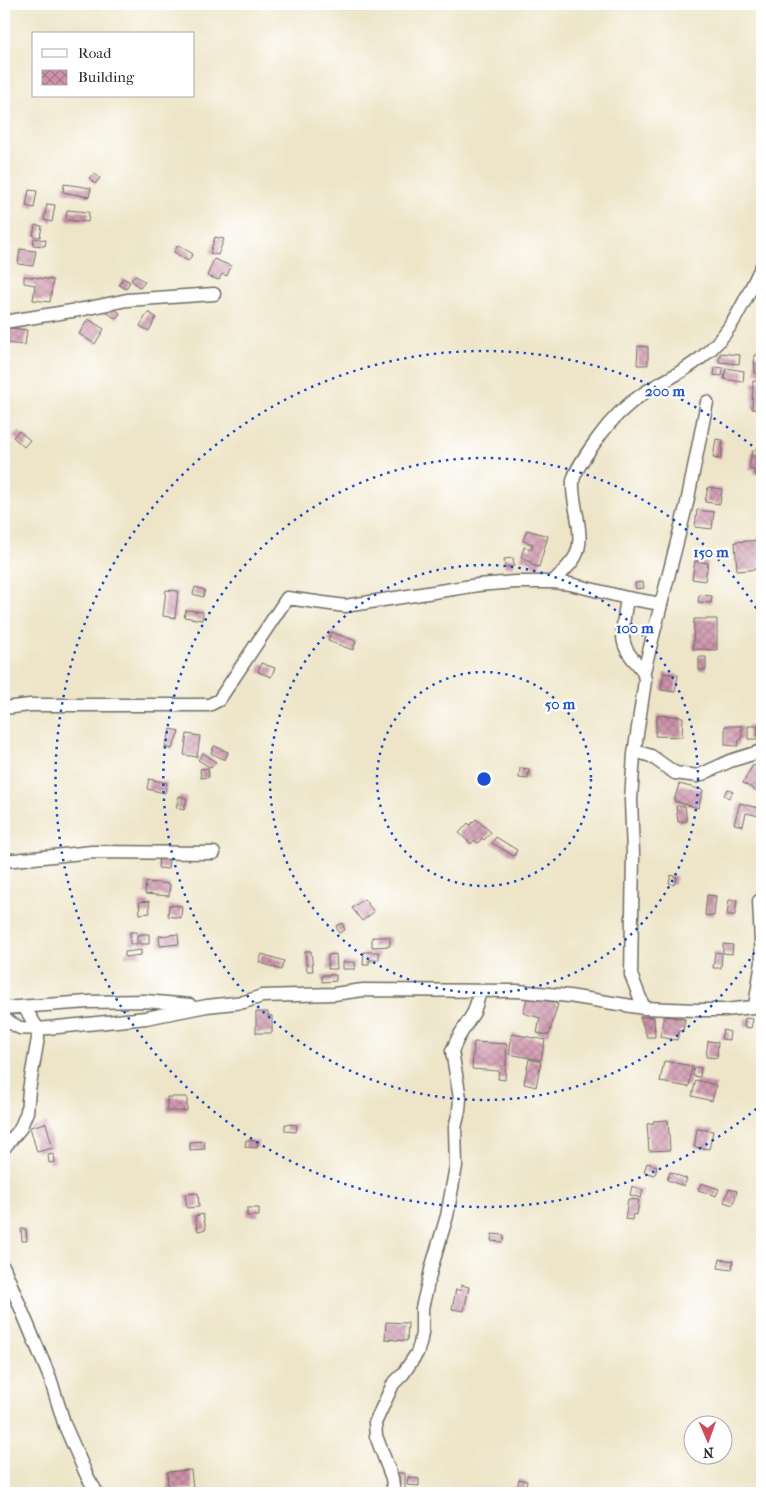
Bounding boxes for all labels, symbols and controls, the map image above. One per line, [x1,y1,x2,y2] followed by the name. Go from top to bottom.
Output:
[32,32,195,98] legend
[78,44,112,62] text: Road
[78,68,135,86] text: Building
[645,382,685,400] text: 200 m
[693,543,729,561] text: 150 m
[616,619,654,637] text: 100 m
[545,695,576,713] text: 50 m
[475,770,493,788] centre of rings
[684,1414,734,1464] north arrow
[702,1444,714,1461] text: N

